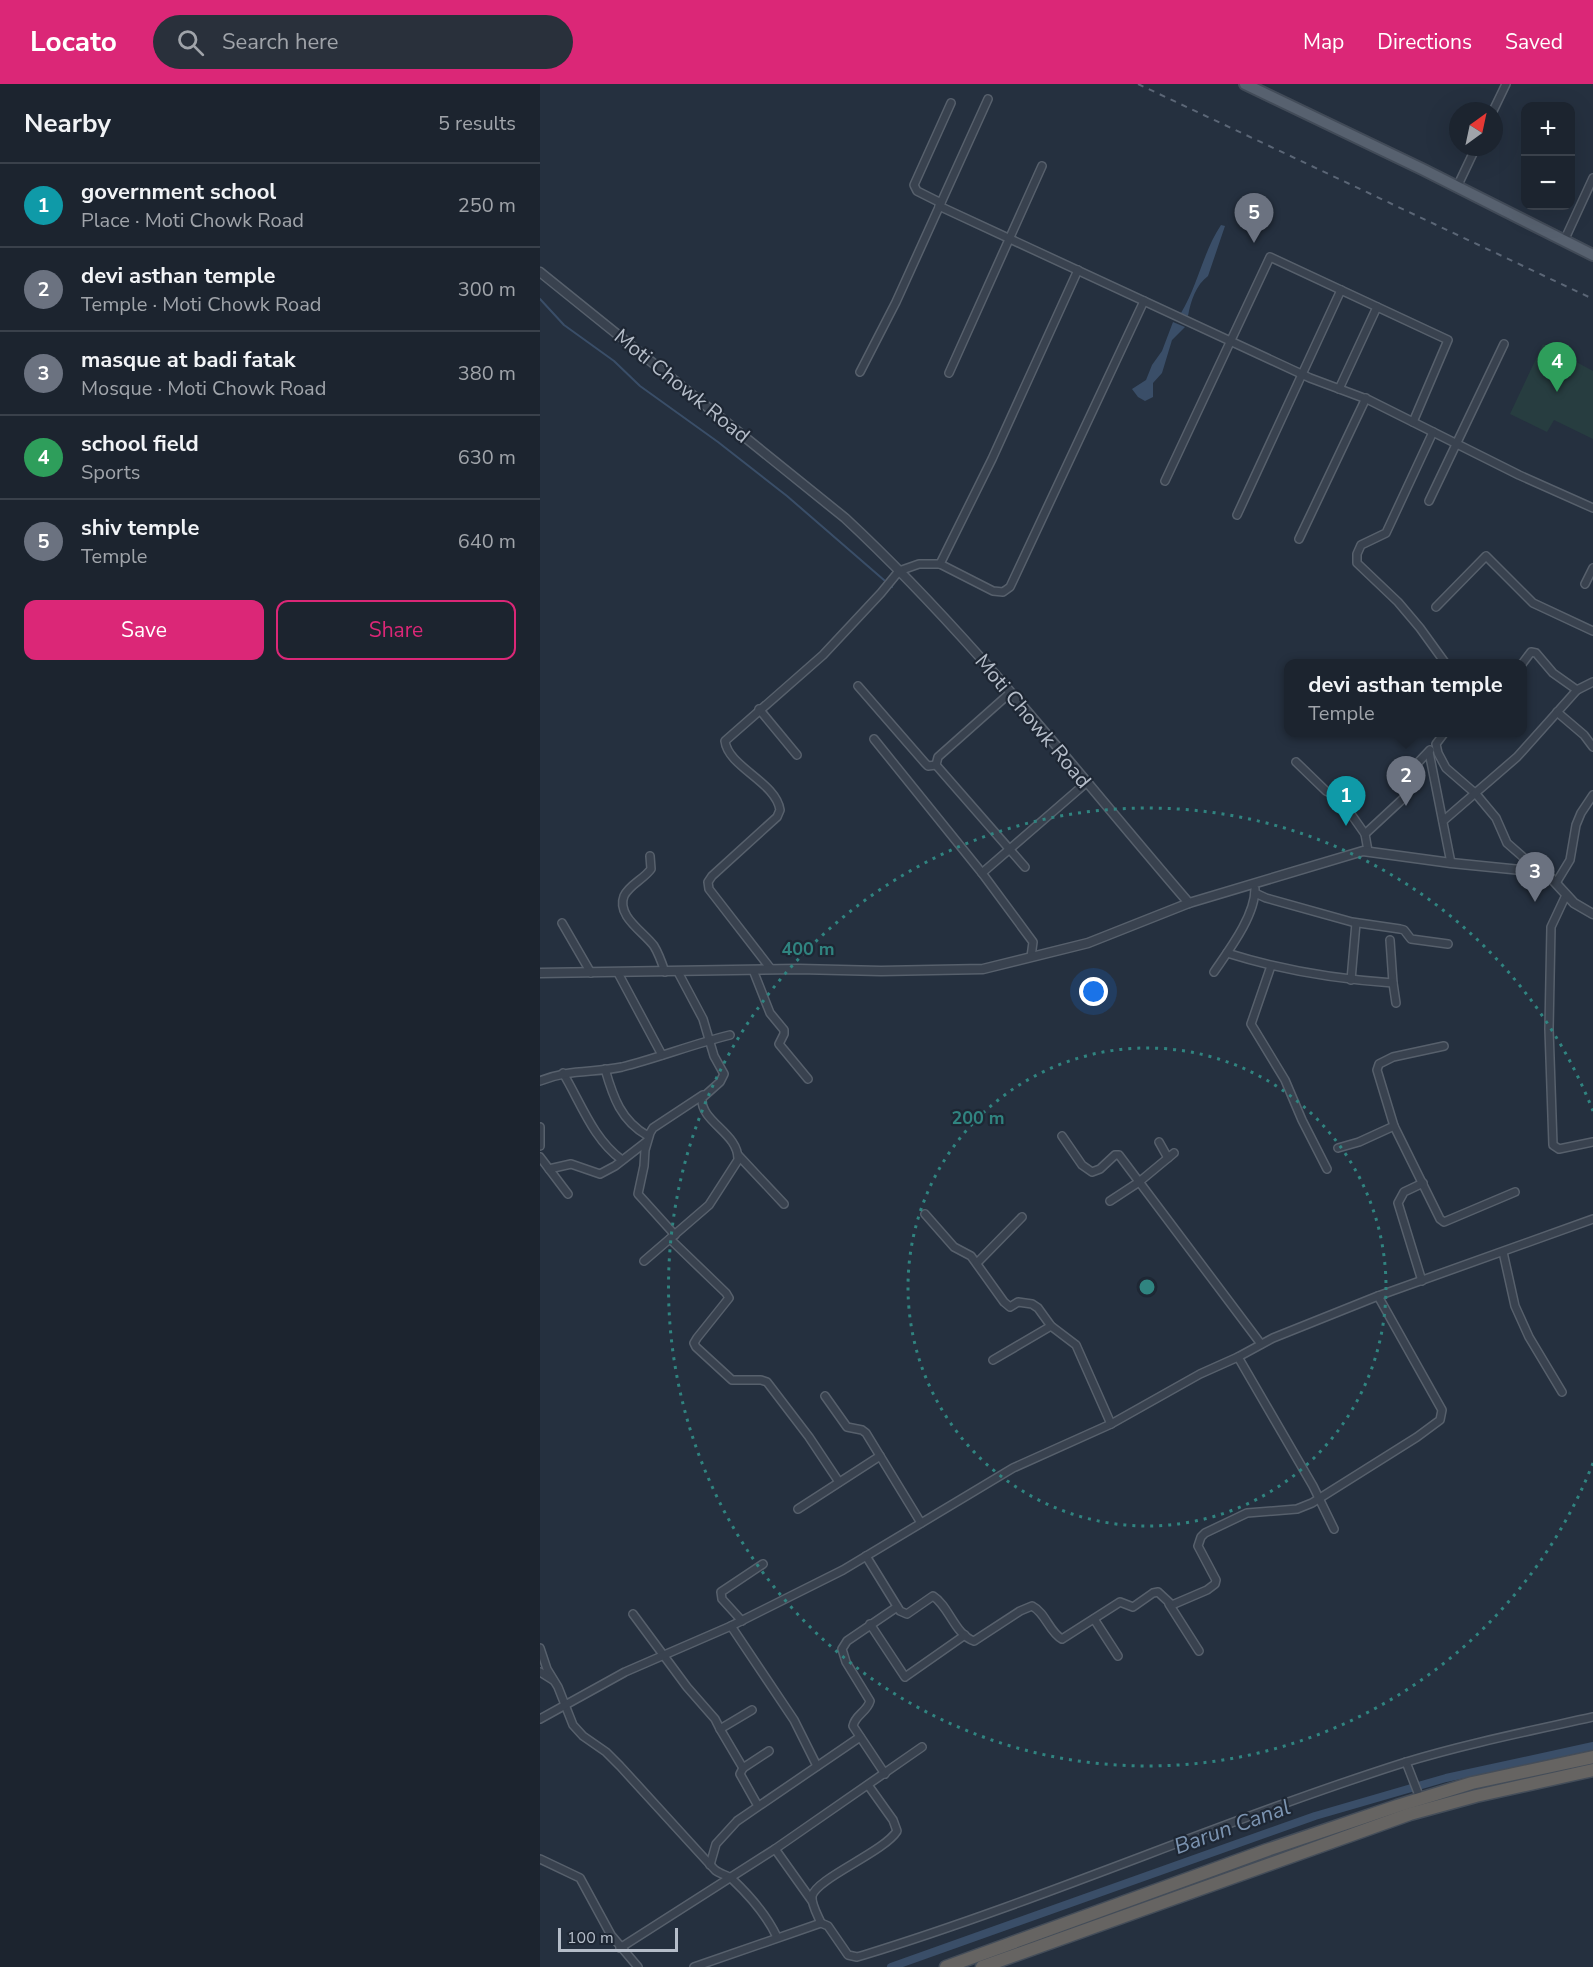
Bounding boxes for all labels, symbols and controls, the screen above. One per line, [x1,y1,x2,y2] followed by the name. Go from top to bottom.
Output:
[153,15,573,69] search box
[30,23,117,61] text: Locato
[174,26,207,59] icon: search
[222,27,339,57] text: Search here
[1303,28,1344,56] text: Map
[1377,28,1472,56] text: Directions
[1505,28,1563,56] text: Saved
[1449,102,1503,156] north arrow
[1521,102,1575,210] map controls
[1521,102,1575,156] button: +
[24,106,111,141] text: Nearby
[438,110,516,137] text: 5 results
[1521,156,1575,210] button: −
[81,177,276,207] text: government school
[38,192,50,219] text: 1
[458,192,516,219] text: 250 m
[1234,194,1274,243] pin: 5
[81,207,304,234] text: Place · Moti Chowk Road
[81,261,276,291] text: devi asthan temple
[38,276,50,303] text: 2
[458,276,516,303] text: 300 m
[81,291,321,318] text: Temple · Moti Chowk Road
[608,323,756,449] street label: Moti Chowk Road
[1538,342,1576,392] pin: 4
[81,345,295,375] text: masque at badi fatak
[38,360,50,387] text: 3
[458,360,516,387] text: 380 m
[81,375,326,402] text: Mosque · Moti Chowk Road
[81,429,199,459] text: school field
[38,444,50,471] text: 4
[458,444,516,471] text: 630 m
[81,459,140,486] text: Sports
[81,513,199,543] text: shiv temple
[38,528,50,555] text: 5
[458,528,516,555] text: 640 m
[81,543,147,570] text: Temple
[24,600,264,660] button: Save
[276,600,516,660] button: Share
[969,648,1097,794] street label: Moti Chowk Road
[1284,659,1527,737] popup
[1308,670,1503,700] text: devi asthan temple
[1308,700,1375,727] text: Temple
[1386,756,1426,806] pin: 2
[1326,776,1366,826] pin: 1
[1516,852,1554,902] pin: 3
[781,937,835,961] text: 400 m
[1079,977,1108,1006] your location
[951,1106,1005,1130] text: 200 m
[1137,1277,1157,1297] centre of rings
[1170,1792,1295,1862] water label: Barun Canal
[558,1925,678,1952] scale bar
[567,1927,614,1949] text: 100 m

